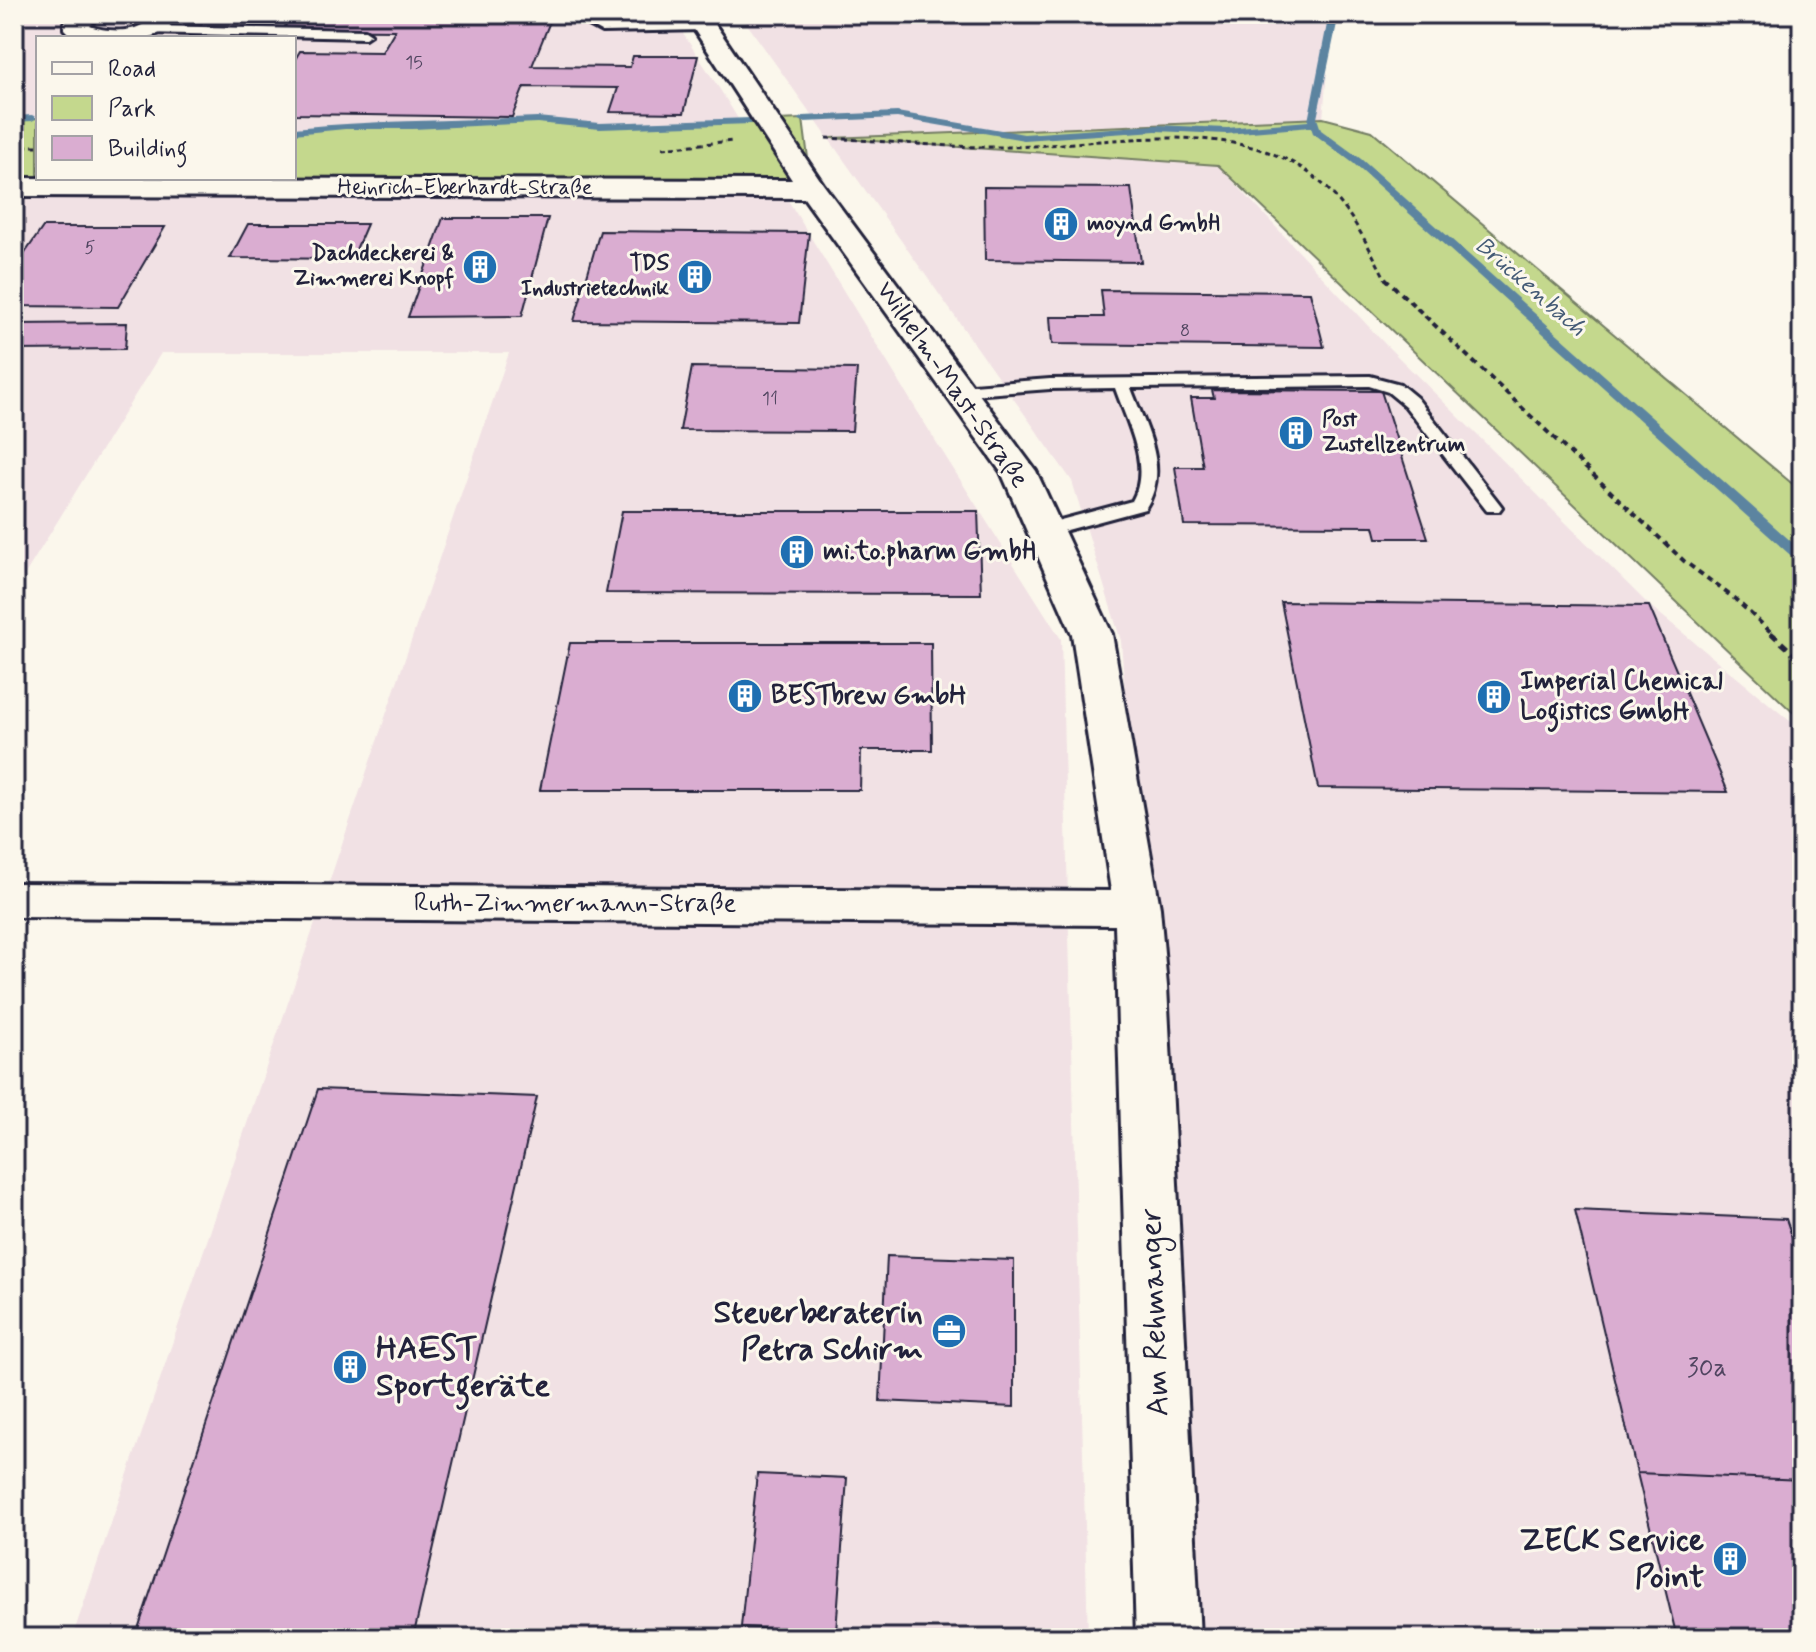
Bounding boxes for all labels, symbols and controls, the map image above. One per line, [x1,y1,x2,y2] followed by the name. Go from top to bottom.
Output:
[36,36,296,180] legend
[405,51,423,75] house number: 15
[108,54,156,85] text: Road
[108,94,156,125] text: Park
[108,134,188,168] text: Building
[337,174,593,202] street label: Heinrich-Eberhardt-Straße
[1042,205,1080,243] building icon: moynd GmbH
[1087,210,1220,238] place label: moynd GmbH
[1468,230,1592,344] water label: Brückenbach
[85,236,96,260] house number: 5
[293,240,455,293] place label: Dachdeckerei & Zimmerei Knopf
[461,248,499,286] building icon: Dachdeckerei & Zimmerei Knopf
[521,250,670,303] place label: TDS Industrietechnik
[676,258,714,296] building icon: TDS Industrietechnik
[868,275,1036,495] street label: Wilhelm-Mast-Straße
[1180,319,1190,343] house number: 8
[762,387,778,411] house number: 11
[1322,406,1465,459] place label: Post Zustellzentrum
[1277,414,1315,452] building icon: Post Zustellzentrum
[778,533,816,571] building icon: mi.to.pharm GmbH
[823,535,1036,569] place label: mi.to.pharm GmbH
[1520,665,1723,732] place label: Imperial Chemical Logistics GmbH
[726,677,764,715] building icon: BESTbrew GmbH
[1475,678,1513,716] building icon: Imperial Chemical Logistics GmbH
[771,679,966,713] place label: BESTbrew GmbH
[414,887,736,921] street label: Ruth-Zimmermann-Straße
[1130,1207,1182,1417] street label: Am Rehmanger
[713,1292,923,1371] place label: Steuerberaterin Petra Schirm
[930,1312,968,1350] office icon: Steuerberaterin Petra Schirm
[376,1328,550,1411] place label: HAEST Sportgeräte
[331,1348,369,1386] building icon: HAEST Sportgeräte
[1687,1352,1727,1386] house number: 30a
[1520,1520,1704,1599] place label: ZECK Service Point
[1711,1540,1749,1578] building icon: ZECK Service Point

